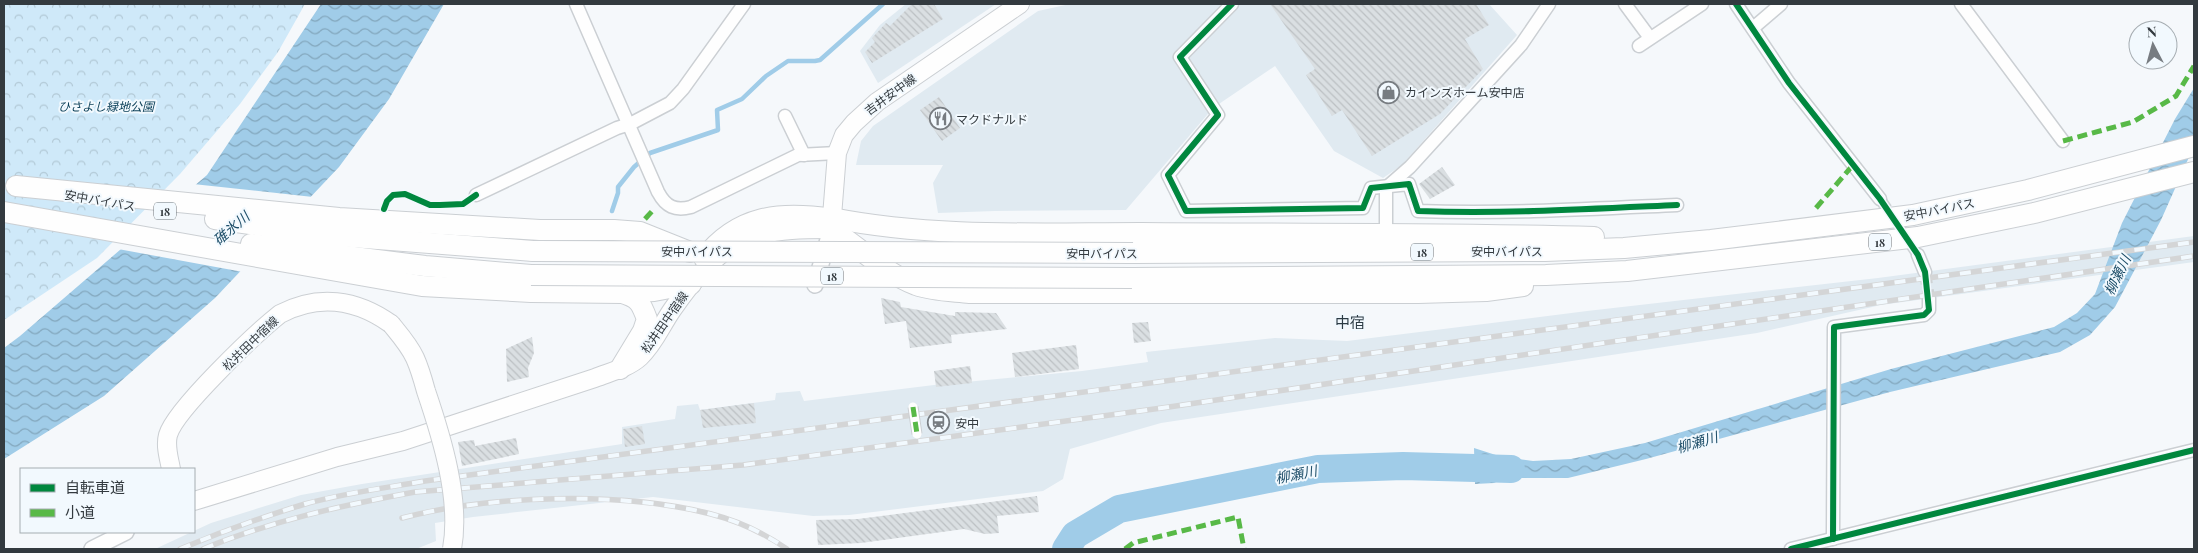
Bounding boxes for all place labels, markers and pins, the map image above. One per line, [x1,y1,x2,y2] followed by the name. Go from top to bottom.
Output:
[1377,80,1401,104] shop icon: カインズホーム安中店
[1405,84,1524,100] place label: カインズホーム安中店
[928,107,952,131] restaurant icon: マクドナルド
[956,111,1028,127] place label: マクドナルド
[927,411,951,435] station icon: 安中
[955,415,979,431] place label: 安中

